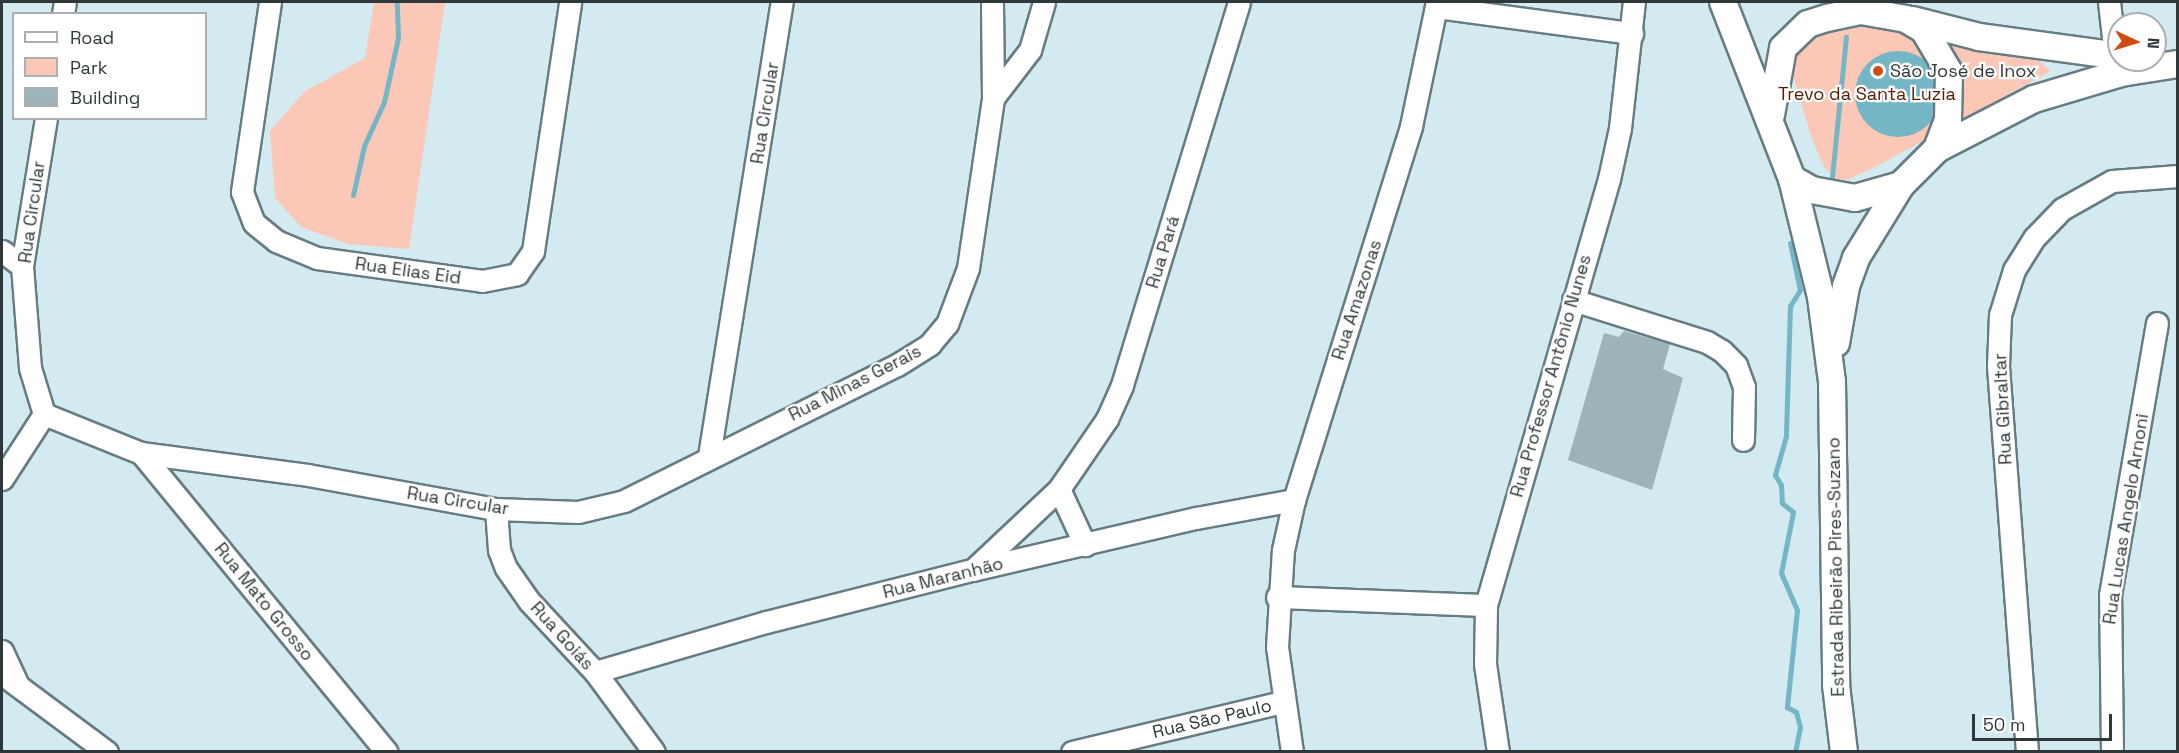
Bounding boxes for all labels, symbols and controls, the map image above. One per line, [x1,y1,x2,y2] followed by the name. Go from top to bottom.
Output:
[12,12,207,120] legend
[2107,12,2167,72] north arrow
[70,26,114,49] text: Road
[2143,37,2164,49] text: N
[70,56,107,79] text: Park
[746,60,784,166] street label: Rua Circular
[1890,60,2037,82] place label: São José de Inox
[1871,64,1885,78] marker: São José de Inox
[1778,83,1956,105] park label: Trevo da Santa Luzia
[70,86,140,109] text: Building
[14,159,50,265] street label: Rua Circular
[1142,213,1184,291] street label: Rua Pará
[1327,237,1387,363] street label: Rua Amazonas
[1506,252,1596,500] street label: Rua Professor Antônio Nunes
[354,253,462,289] street label: Rua Elias Eid
[785,340,925,426] street label: Rua Minas Gerais
[1989,353,2017,465] street label: Rua Gibraltar
[2099,412,2153,626] street label: Rua Lucas Angelo Arnoni
[1823,437,1849,697] street label: Estrada Ribeirão Pires-Suzano
[405,482,511,520] street label: Rua Circular
[210,538,318,666] street label: Rua Mato Grosso
[881,553,1005,603] street label: Rua Maranhão
[526,597,598,675] street label: Rua Goiás
[1150,695,1274,743] street label: Rua São Paulo
[1975,702,2114,740] scale bar
[1983,713,2025,736] text: 50 m

